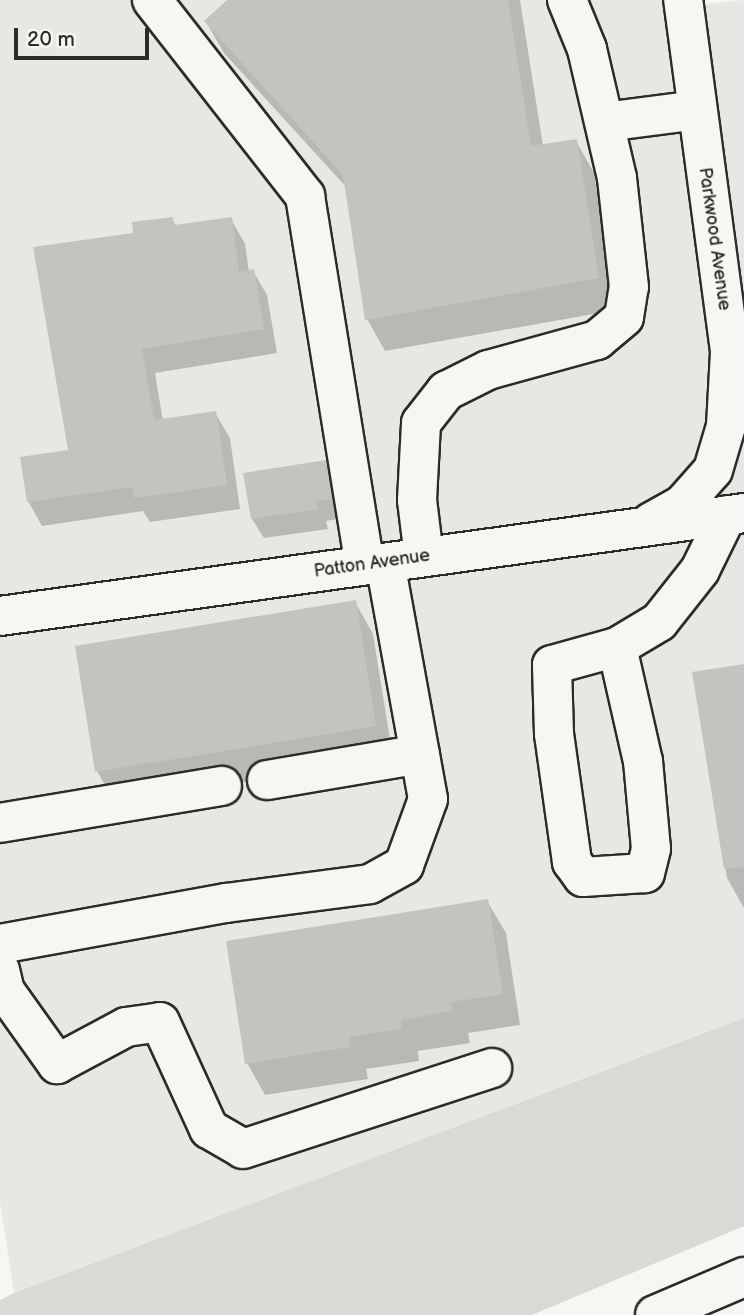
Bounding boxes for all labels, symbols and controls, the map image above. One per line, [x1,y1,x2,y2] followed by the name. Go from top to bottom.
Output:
[18,14,152,58] scale bar
[27,27,75,52] text: 20 m
[693,166,735,312] street label: Parkwood Avenue
[313,545,431,583] street label: Patton Avenue

